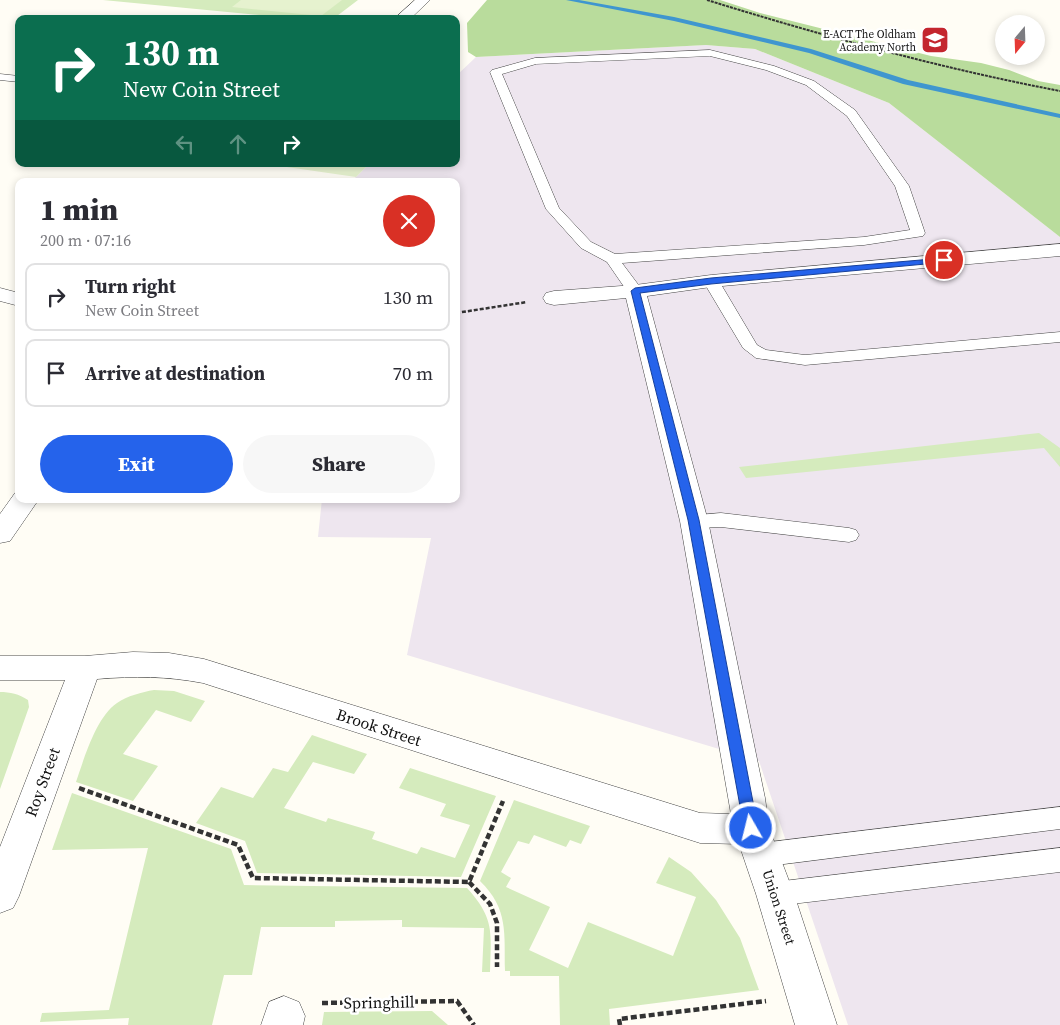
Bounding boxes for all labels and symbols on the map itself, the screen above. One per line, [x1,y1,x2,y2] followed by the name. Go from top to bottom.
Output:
[995,15,1045,65] north arrow
[920,25,950,55] school or university icon: E-ACT The Oldham Academy North
[823,27,916,55] place label: E-ACT The Oldham Academy North
[923,239,965,281] pin
[334,703,425,751] street label: Brook Street
[19,744,65,820] street label: Roy Street
[724,801,776,853] position arrow
[757,867,801,948] street label: Union Street
[343,990,415,1014] street label: Springhill

